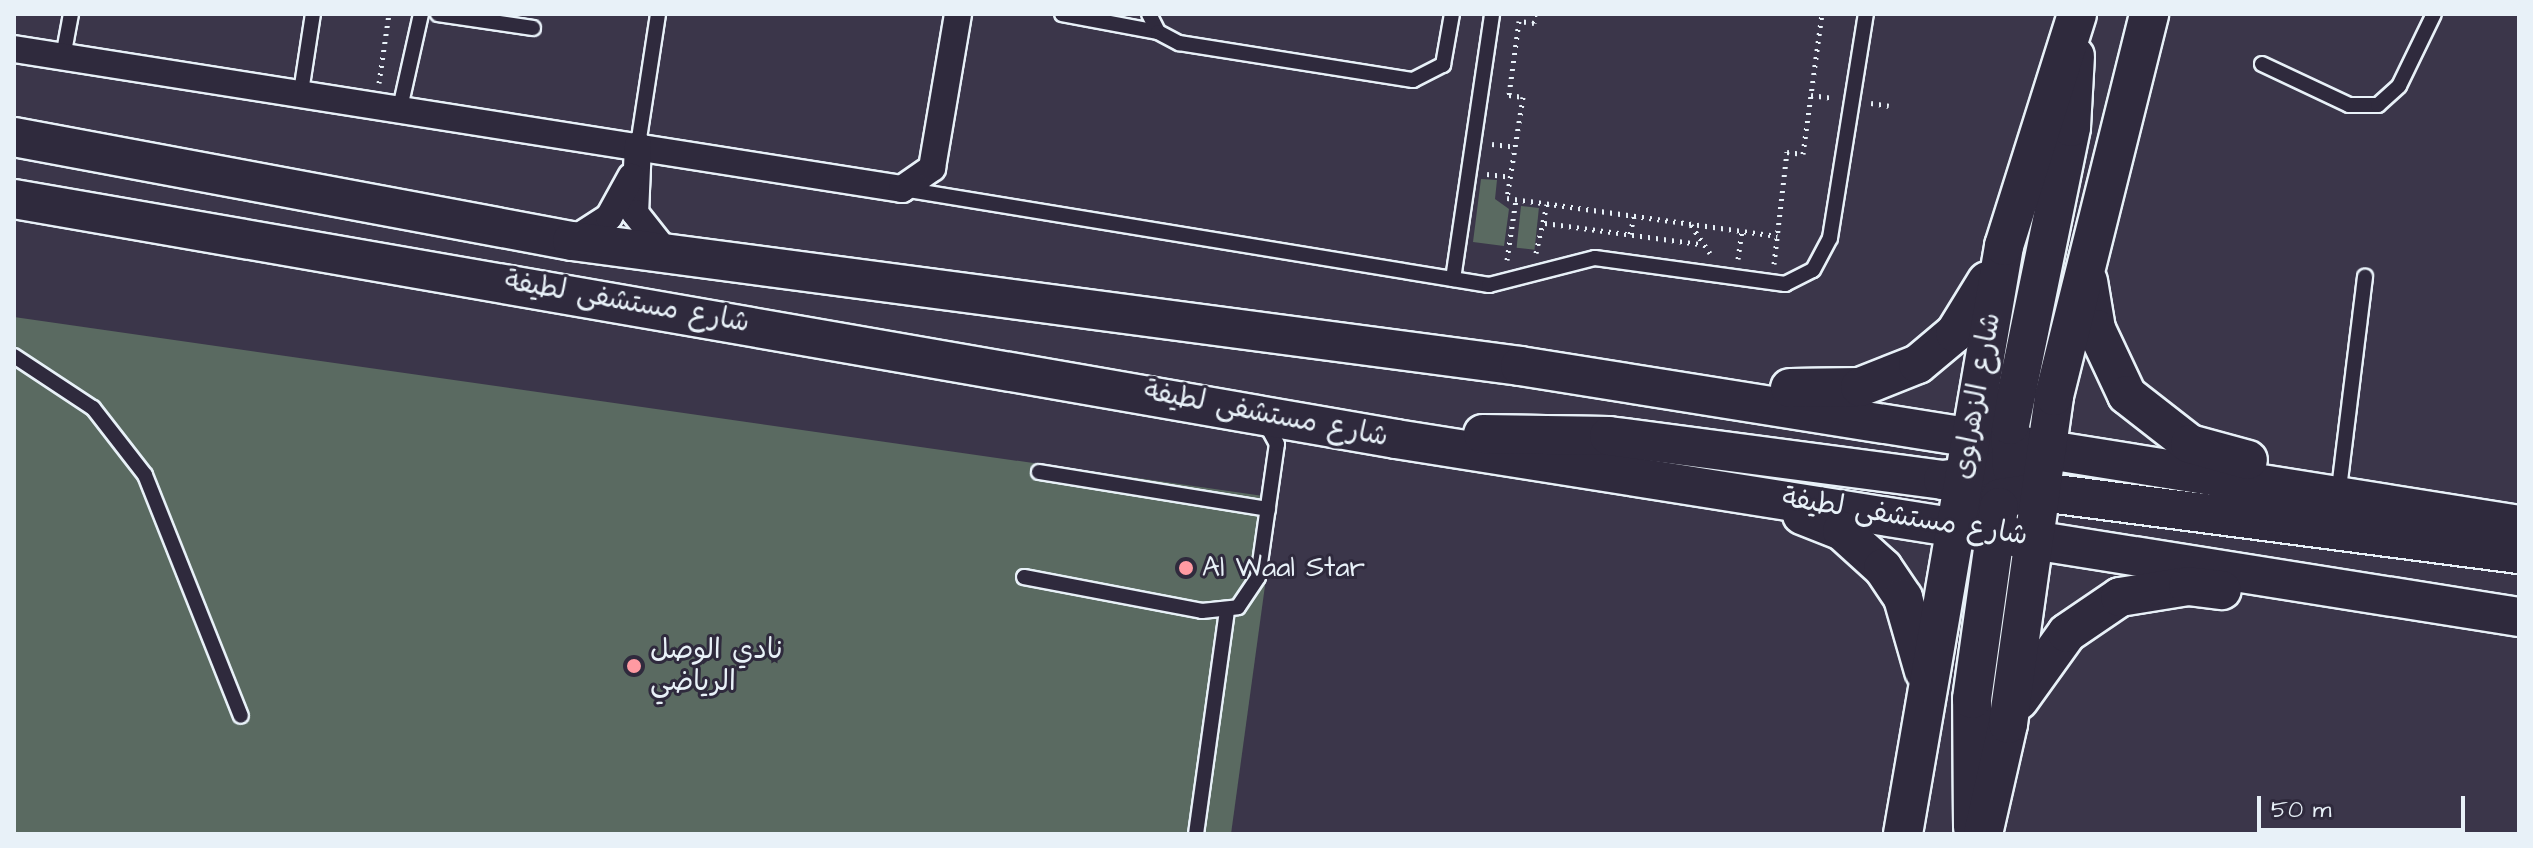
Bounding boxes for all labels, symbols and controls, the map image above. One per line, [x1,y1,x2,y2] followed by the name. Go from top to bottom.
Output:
[502,264,752,340] street label: شارع مستشفى لطيفة
[1946,310,2008,482] street label: شارع الزهراوى
[1141,374,1391,454] street label: شارع مستشفى لطيفة
[1780,481,2030,553] street label: شارع مستشفى لطيفة
[1202,551,1365,585] place label: Al Waal Star
[1177,559,1195,577] marker: Al Waal Star
[650,633,783,699] place label: نادي الوصل الرياضي
[625,657,643,675] marker: نادي الوصل الرياضي
[2261,780,2469,830] scale bar
[2271,793,2331,827] text: 50 m

